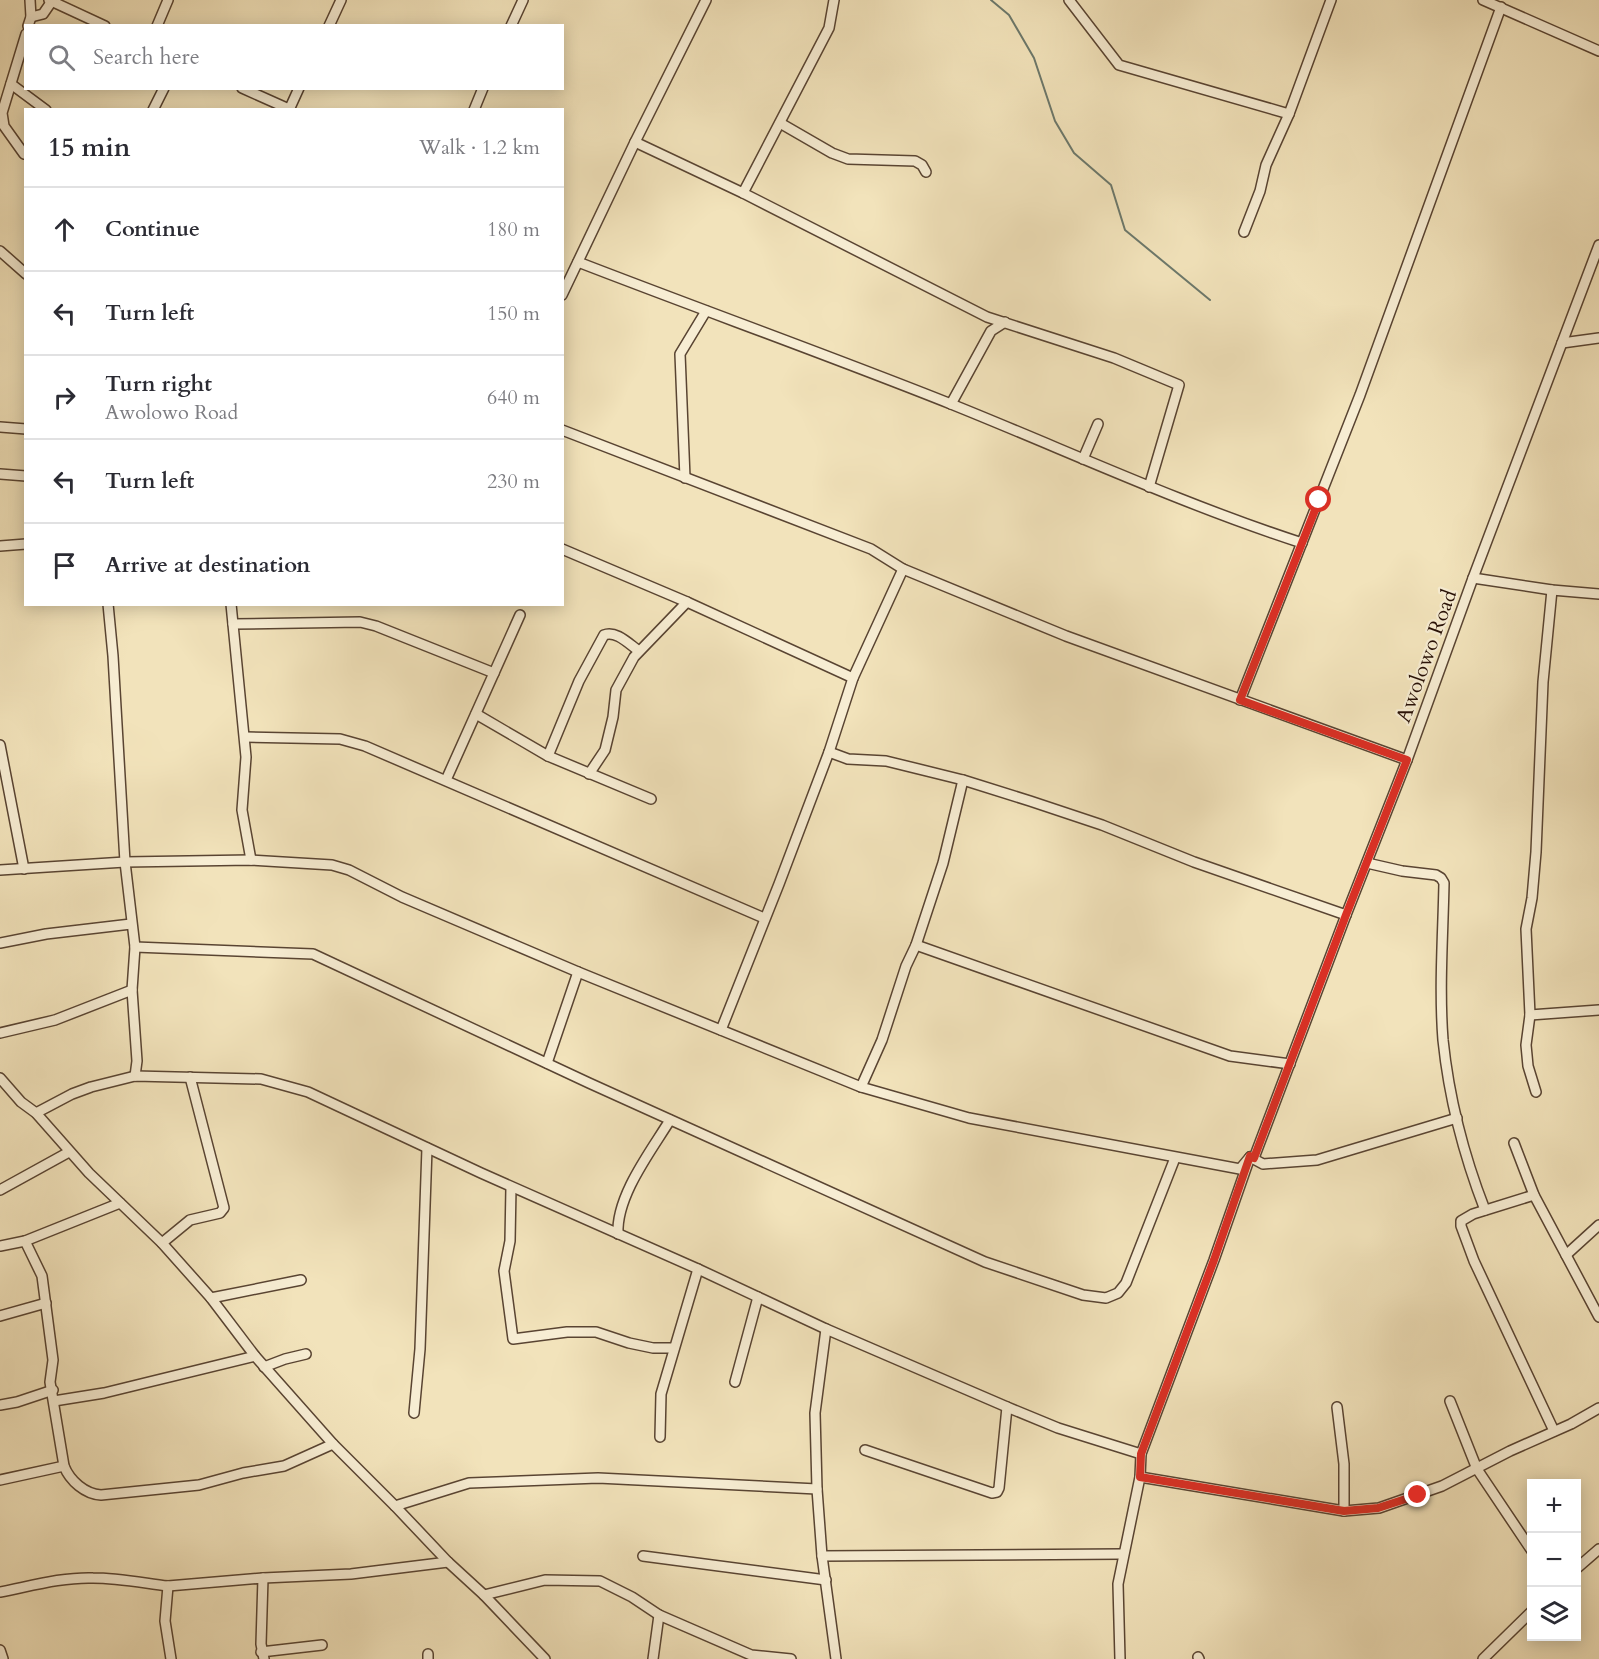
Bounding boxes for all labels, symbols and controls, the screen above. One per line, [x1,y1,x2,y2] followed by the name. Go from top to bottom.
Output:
[24,24,564,90] search box
[45,41,78,74] icon: search
[93,42,200,72] text: Search here
[48,130,131,165] text: 15 min
[419,134,540,161] text: Walk · 1.2 km
[48,213,81,246] icon: ahead
[105,214,200,244] text: Continue
[487,216,540,243] text: 180 m
[48,297,81,330] icon: left
[105,298,194,328] text: Turn left
[487,300,540,327] text: 150 m
[105,369,212,399] text: Turn right
[48,381,81,414] icon: right
[487,384,540,411] text: 640 m
[105,399,238,426] text: Awolowo Road
[48,465,81,498] icon: left
[105,466,194,496] text: Turn left
[487,468,540,495] text: 230 m
[1305,486,1331,512] route start
[48,549,81,582] icon: arrive
[105,550,310,580] text: Arrive at destination
[1389,586,1464,727] street label: Awolowo Road
[1527,1479,1581,1641] map controls
[1527,1479,1581,1533] button: +
[1404,1481,1430,1507] route end
[1527,1533,1581,1587] button: −
[1527,1587,1581,1641] button: layers

